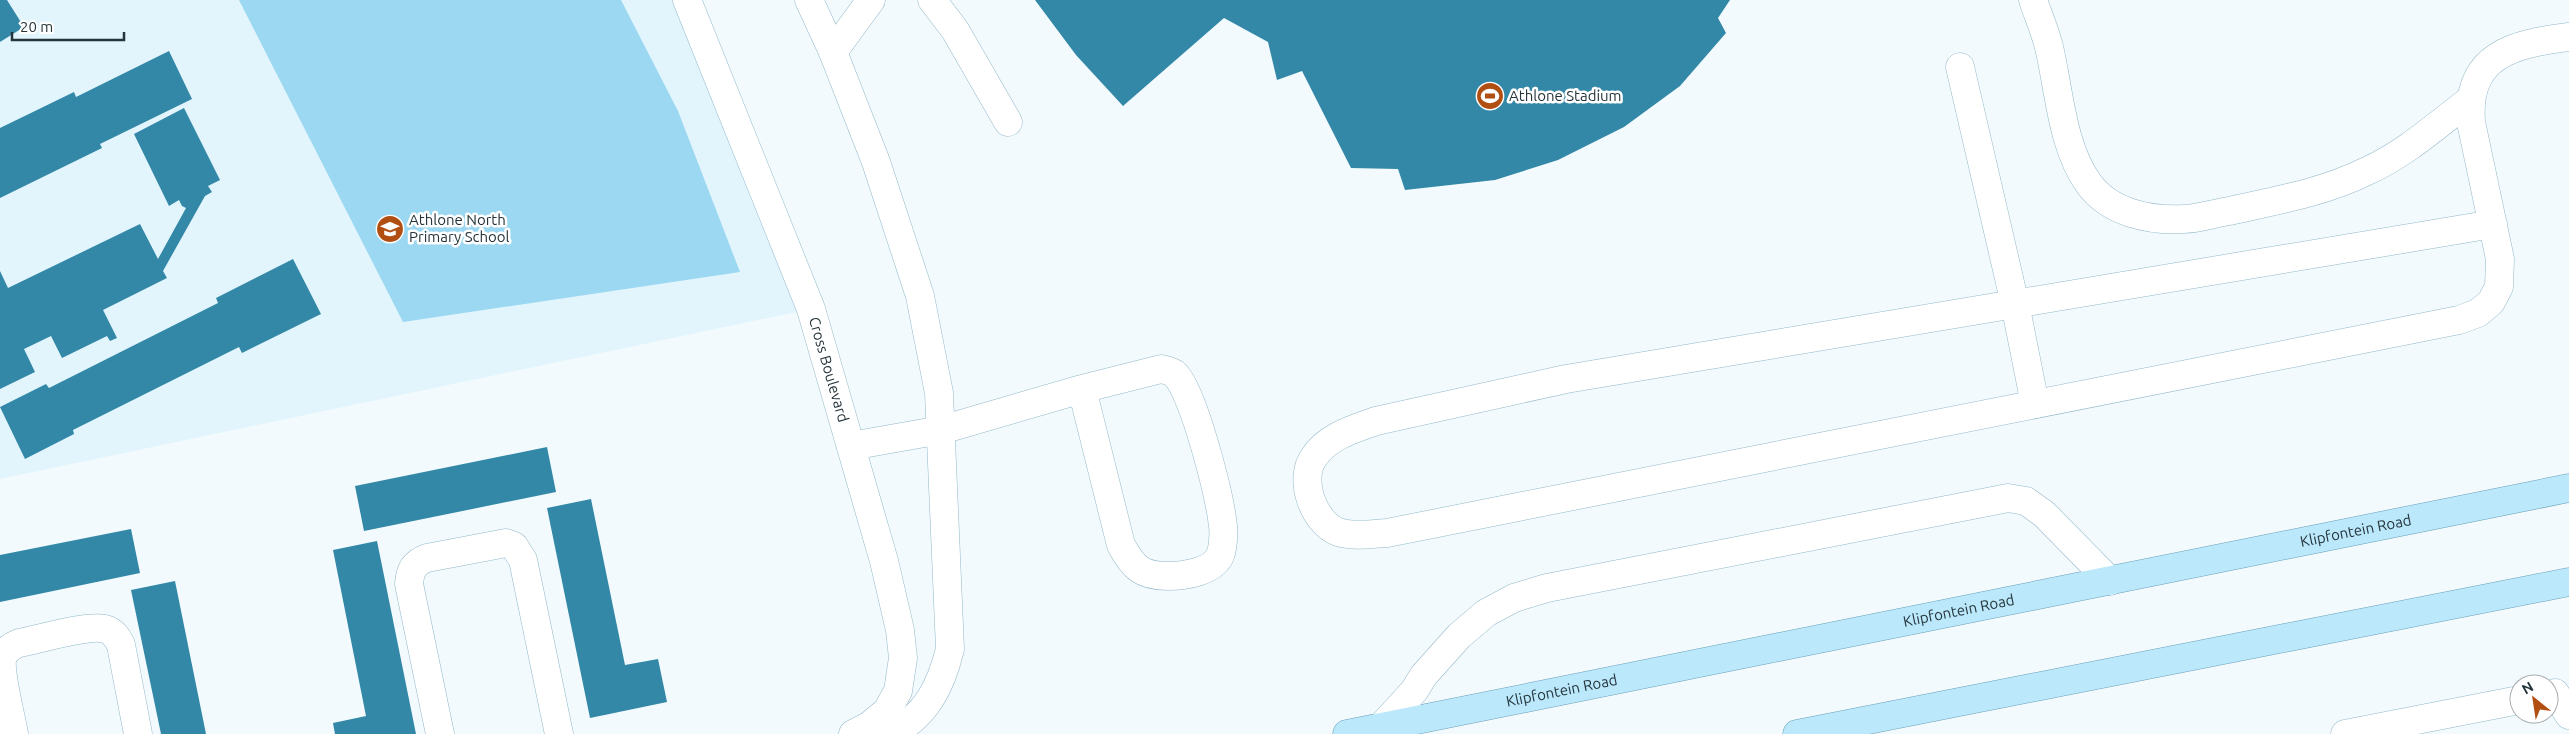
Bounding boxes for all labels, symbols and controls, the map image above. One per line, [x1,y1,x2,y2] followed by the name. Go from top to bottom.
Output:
[12,10,125,42] scale bar
[20,18,53,35] text: 20 m
[1475,81,1505,111] sports icon: Athlone Stadium
[1509,87,1622,104] place label: Athlone Stadium
[409,211,510,245] place label: Athlone North Primary School
[375,214,405,244] school or university icon: Athlone North Primary School
[806,315,852,424] street label: Cross Boulevard
[2299,511,2413,550] street label: Klipfontein Road
[1902,591,2016,630] street label: Klipfontein Road
[1505,671,1619,710] street label: Klipfontein Road
[2509,674,2559,724] north arrow
[2519,678,2536,697] text: N

